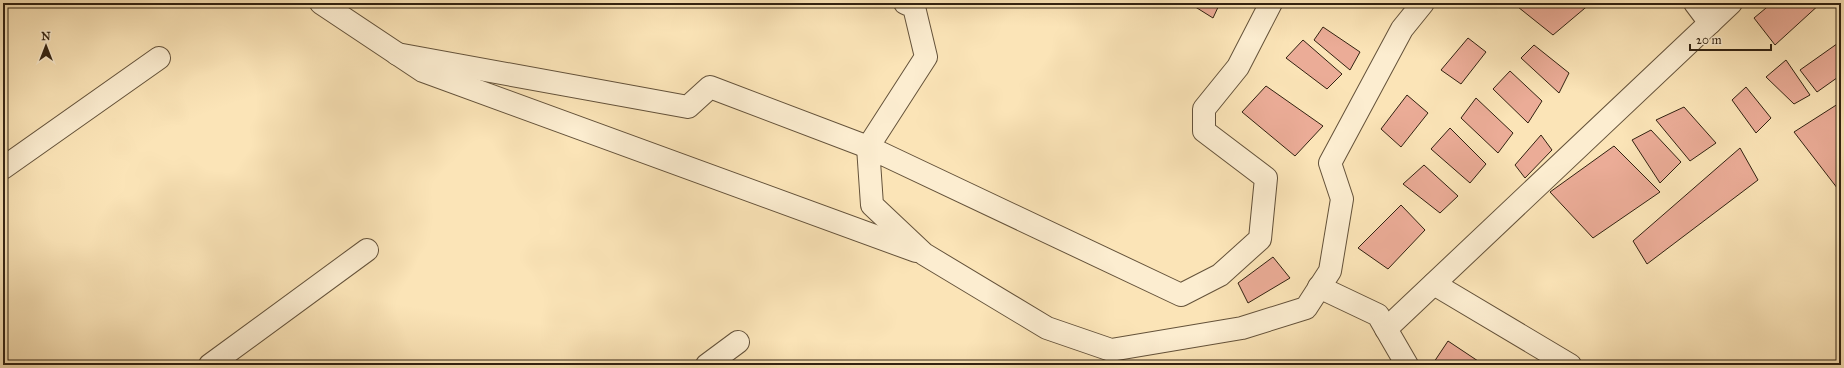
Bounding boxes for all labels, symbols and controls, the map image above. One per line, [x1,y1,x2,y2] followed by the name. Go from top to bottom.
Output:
[26,26,66,66] north arrow
[1690,26,1771,52] scale bar
[41,30,51,43] text: N
[1696,33,1722,47] text: 20 m

